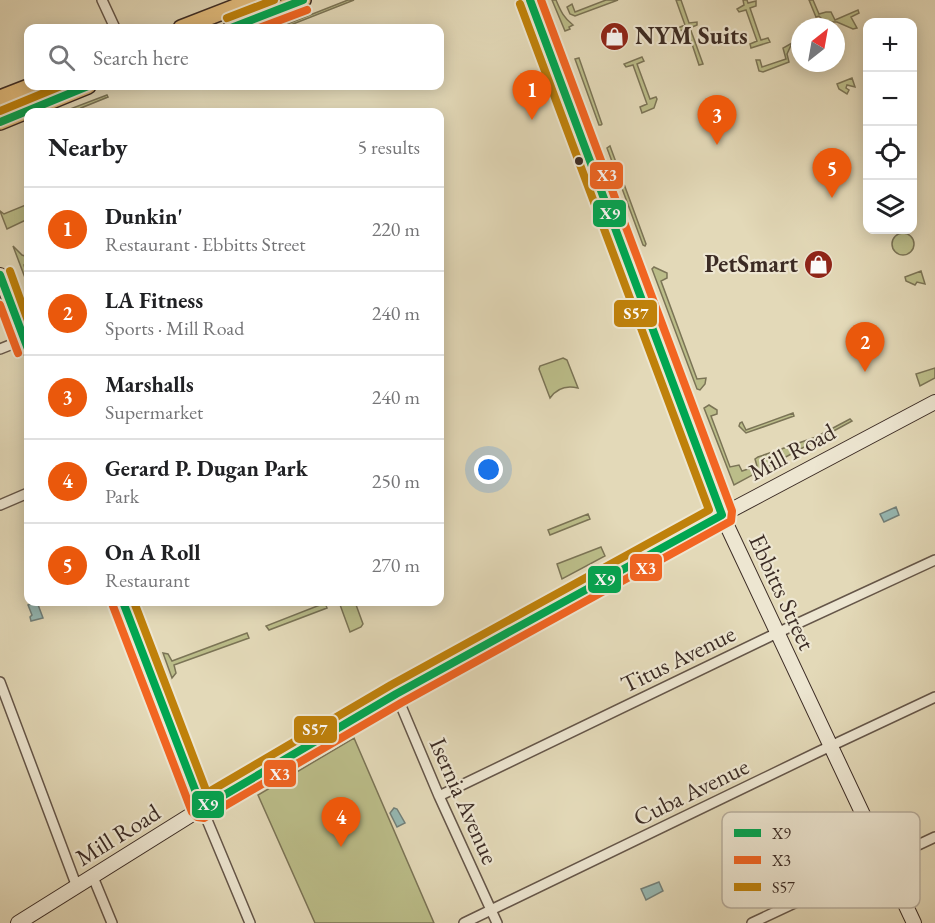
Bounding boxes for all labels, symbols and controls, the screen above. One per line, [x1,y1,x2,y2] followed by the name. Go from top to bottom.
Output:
[791,18,845,72] north arrow
[863,18,917,234] map controls
[863,18,917,72] button: +
[598,20,630,52] shop icon: NYM Suits
[635,20,748,51] place label: NYM Suits
[24,24,444,90] search box
[45,41,78,74] icon: search
[93,43,188,72] text: Search here
[512,70,552,120] pin: 1
[863,72,917,126] button: −
[698,96,736,145] pin: 3
[863,126,917,180] button: locate
[48,130,128,164] text: Nearby
[357,134,420,160] text: 5 results
[812,148,852,198] pin: 5
[573,155,585,167] unlabelled marker
[589,161,624,190] line badge: X3
[596,165,617,186] text: X3
[863,180,917,234] button: layers
[592,199,627,228] line badge: X9
[105,202,183,231] text: Dunkin'
[599,203,621,224] text: X9
[62,216,73,242] text: 1
[372,216,420,242] text: 220 m
[105,231,306,257] text: Restaurant · Ebbitts Street
[704,248,798,279] place label: PetSmart
[803,248,835,280] shop icon: PetSmart
[105,286,203,315] text: LA Fitness
[613,299,658,328] line badge: S57
[62,300,73,326] text: 2
[372,300,420,326] text: 240 m
[624,303,649,324] text: S57
[105,315,244,341] text: Sports · Mill Road
[846,322,884,372] pin: 2
[105,370,194,399] text: Marshalls
[62,384,73,410] text: 3
[372,384,420,410] text: 240 m
[105,399,203,425] text: Supermarket
[743,415,841,487] street label: Mill Road
[105,454,308,483] text: Gerard P. Dugan Park
[474,455,503,484] your location
[62,468,73,494] text: 4
[372,468,420,494] text: 250 m
[105,483,139,509] text: Park
[742,529,823,655] street label: Ebbitts Street
[105,538,200,567] text: On A Roll
[62,552,73,578] text: 5
[372,552,420,578] text: 270 m
[629,553,663,582] line badge: X3
[635,558,656,579] text: X3
[587,565,622,594] line badge: X9
[105,567,190,593] text: Restaurant
[594,569,616,590] text: X9
[615,618,740,700] street label: Titus Avenue
[293,715,338,744] line badge: S57
[303,719,328,740] text: S57
[423,733,506,869] street label: Isernia Avenue
[628,750,754,833] street label: Cuba Avenue
[263,759,297,788] line badge: X3
[269,764,290,785] text: X3
[191,790,225,819] line badge: X9
[197,794,219,815] text: X9
[70,796,167,873] street label: Mill Road
[322,798,360,847] pin: 4
[722,812,920,908] legend
[771,823,791,844] text: X9
[771,850,791,871] text: X3
[772,877,795,898] text: S57

